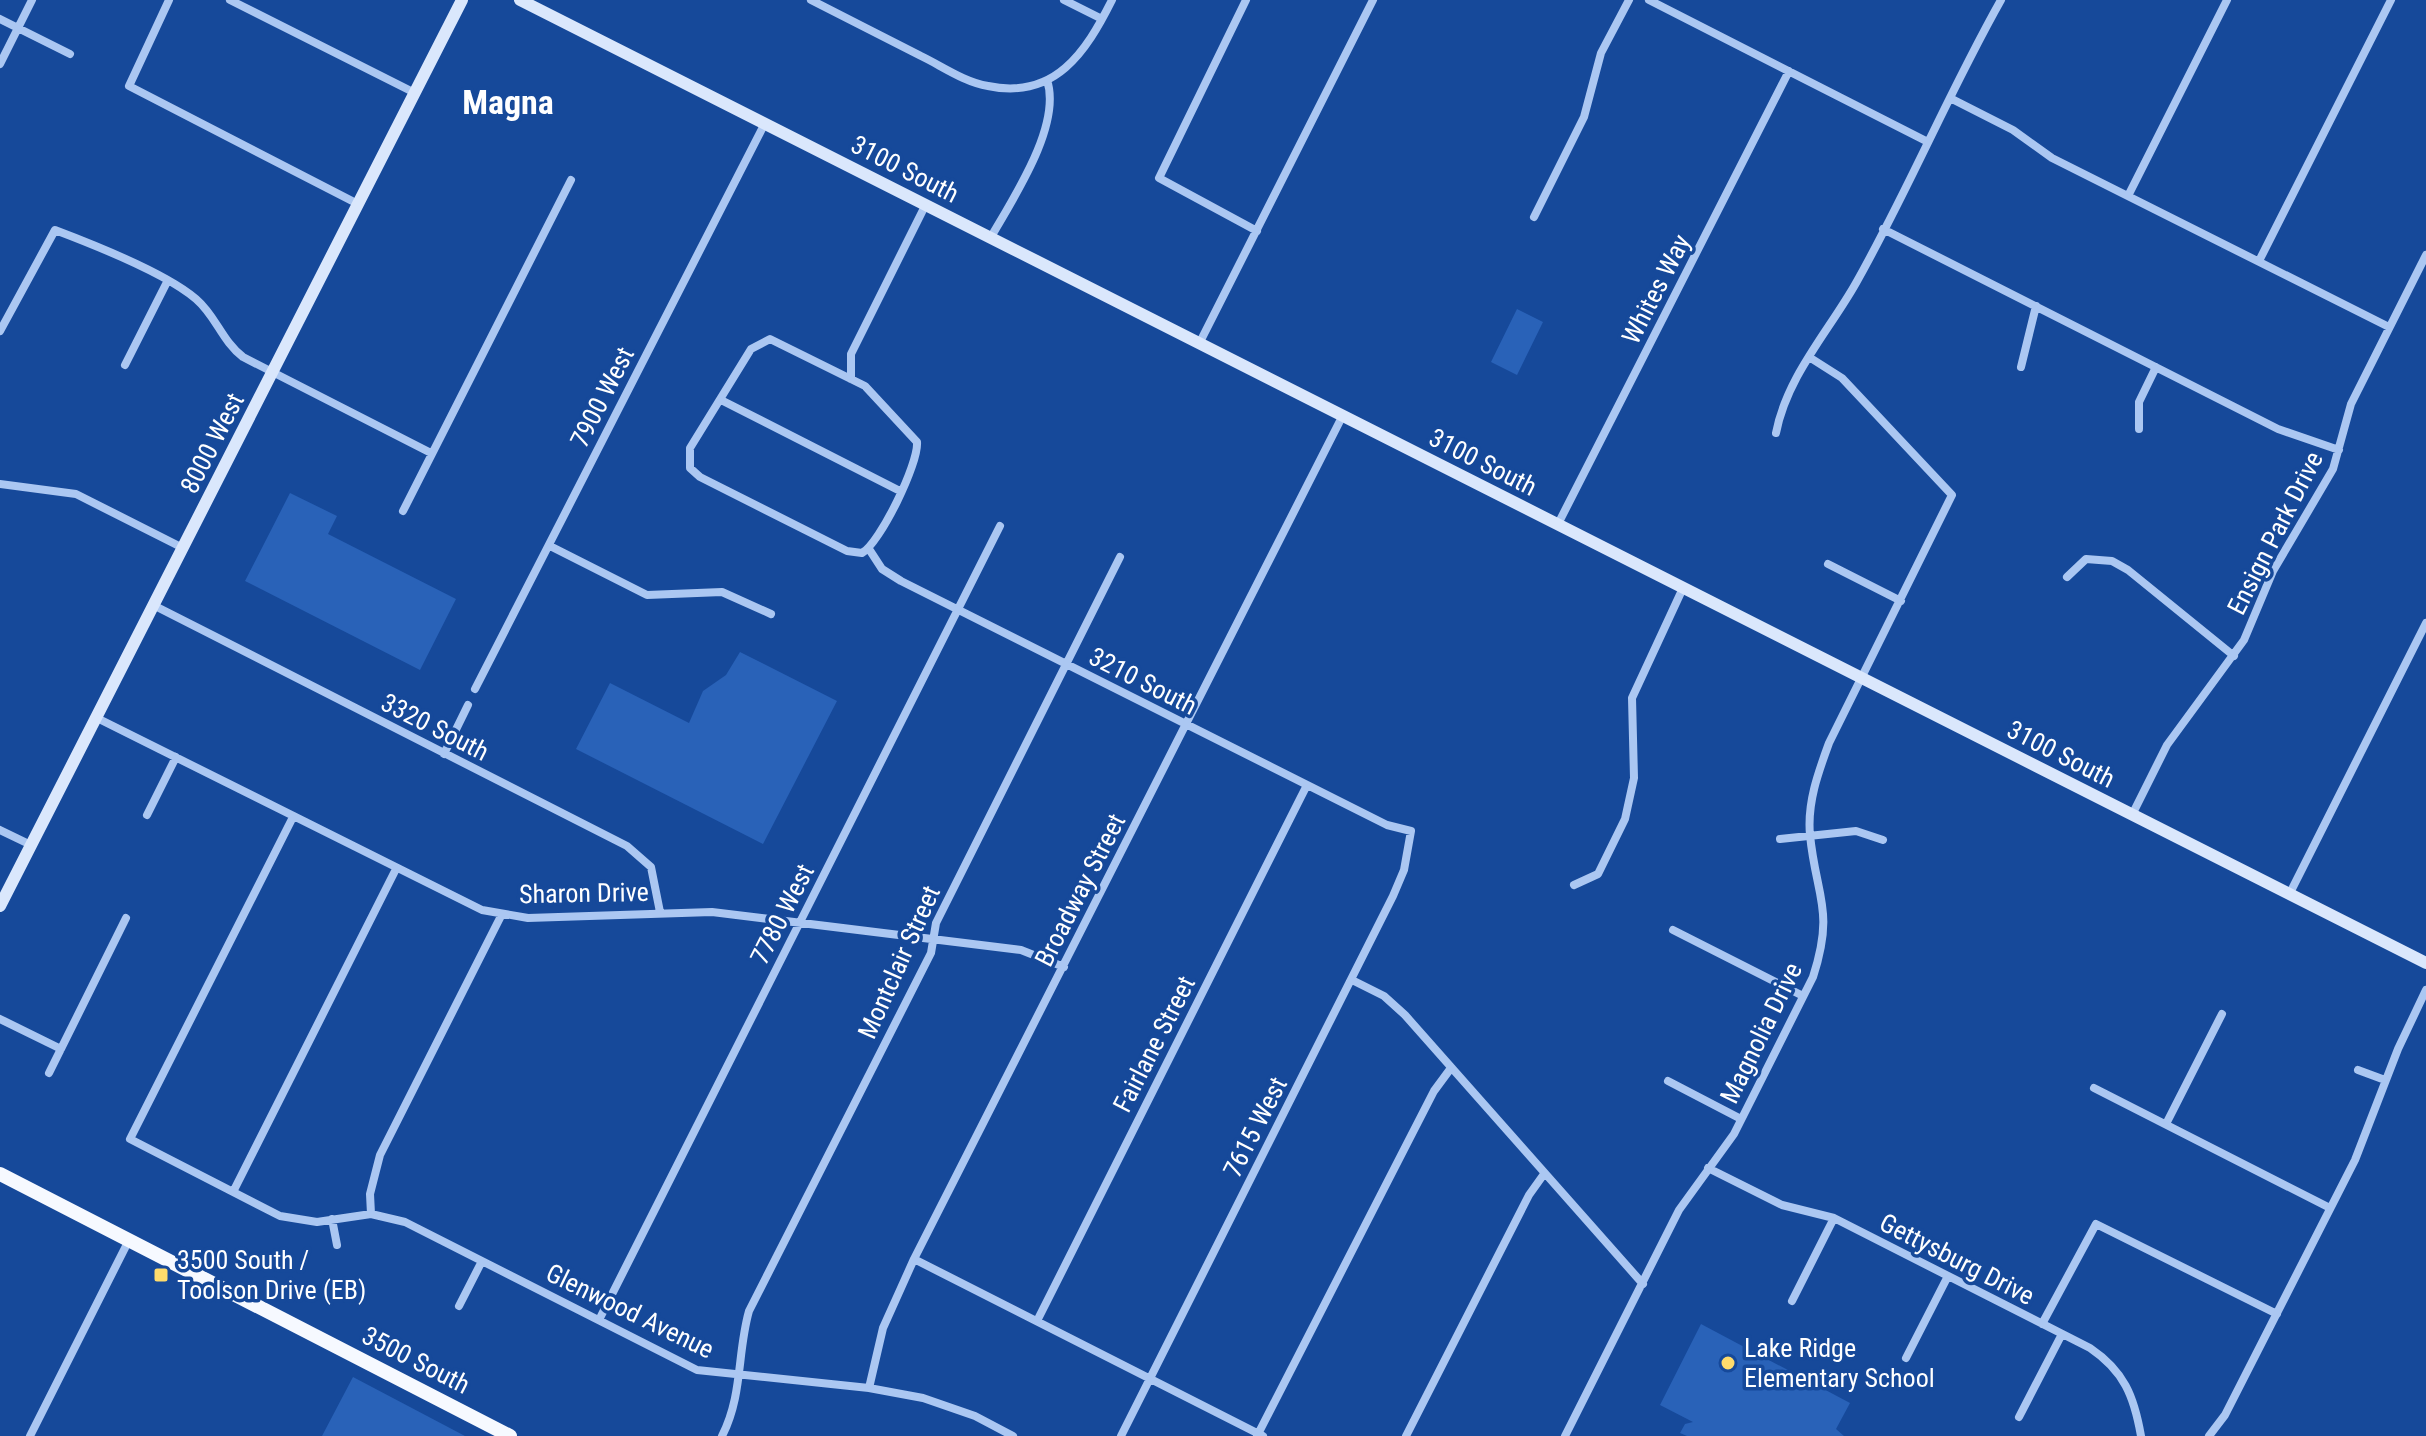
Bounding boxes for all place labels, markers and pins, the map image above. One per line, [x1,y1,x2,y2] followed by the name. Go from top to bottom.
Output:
[177,1245,366,1305] place label: 3500 South / Toolson Drive (EB)
[152,1266,170,1284] marker: 3500 South / Toolson Drive (EB)
[1744,1333,1935,1393] place label: Lake Ridge Elementary School
[1719,1354,1737,1372] marker: Lake Ridge Elementary School

